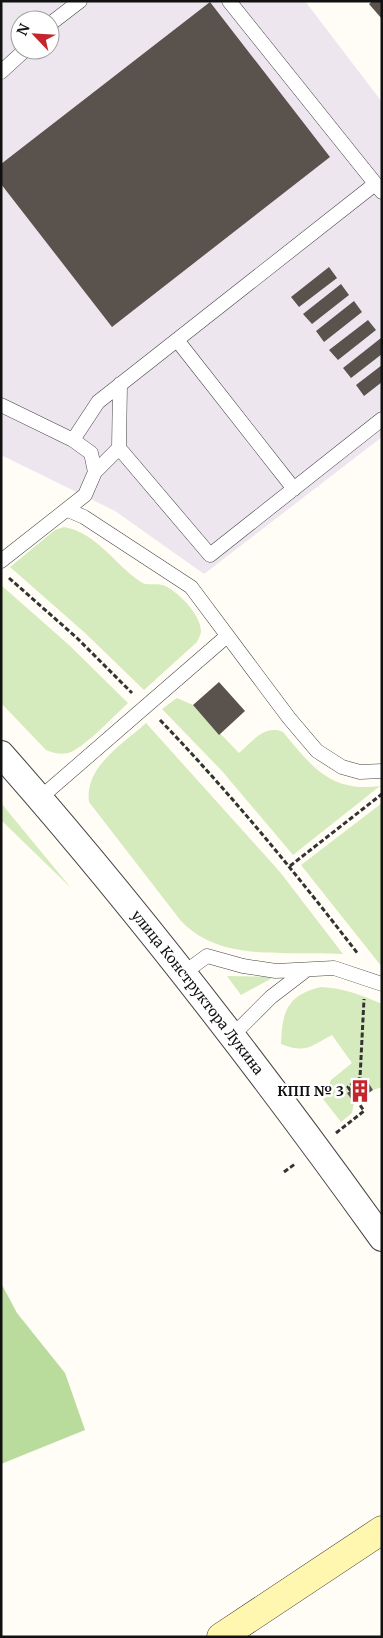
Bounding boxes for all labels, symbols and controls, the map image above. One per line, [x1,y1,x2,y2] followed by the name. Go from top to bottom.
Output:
[10,10,60,60] north arrow
[13,21,34,38] text: N
[128,906,268,1079] street label: улица Конструктора Лукина
[347,1078,373,1104] building icon: КПП № 3
[277,1082,344,1100] place label: КПП № 3

